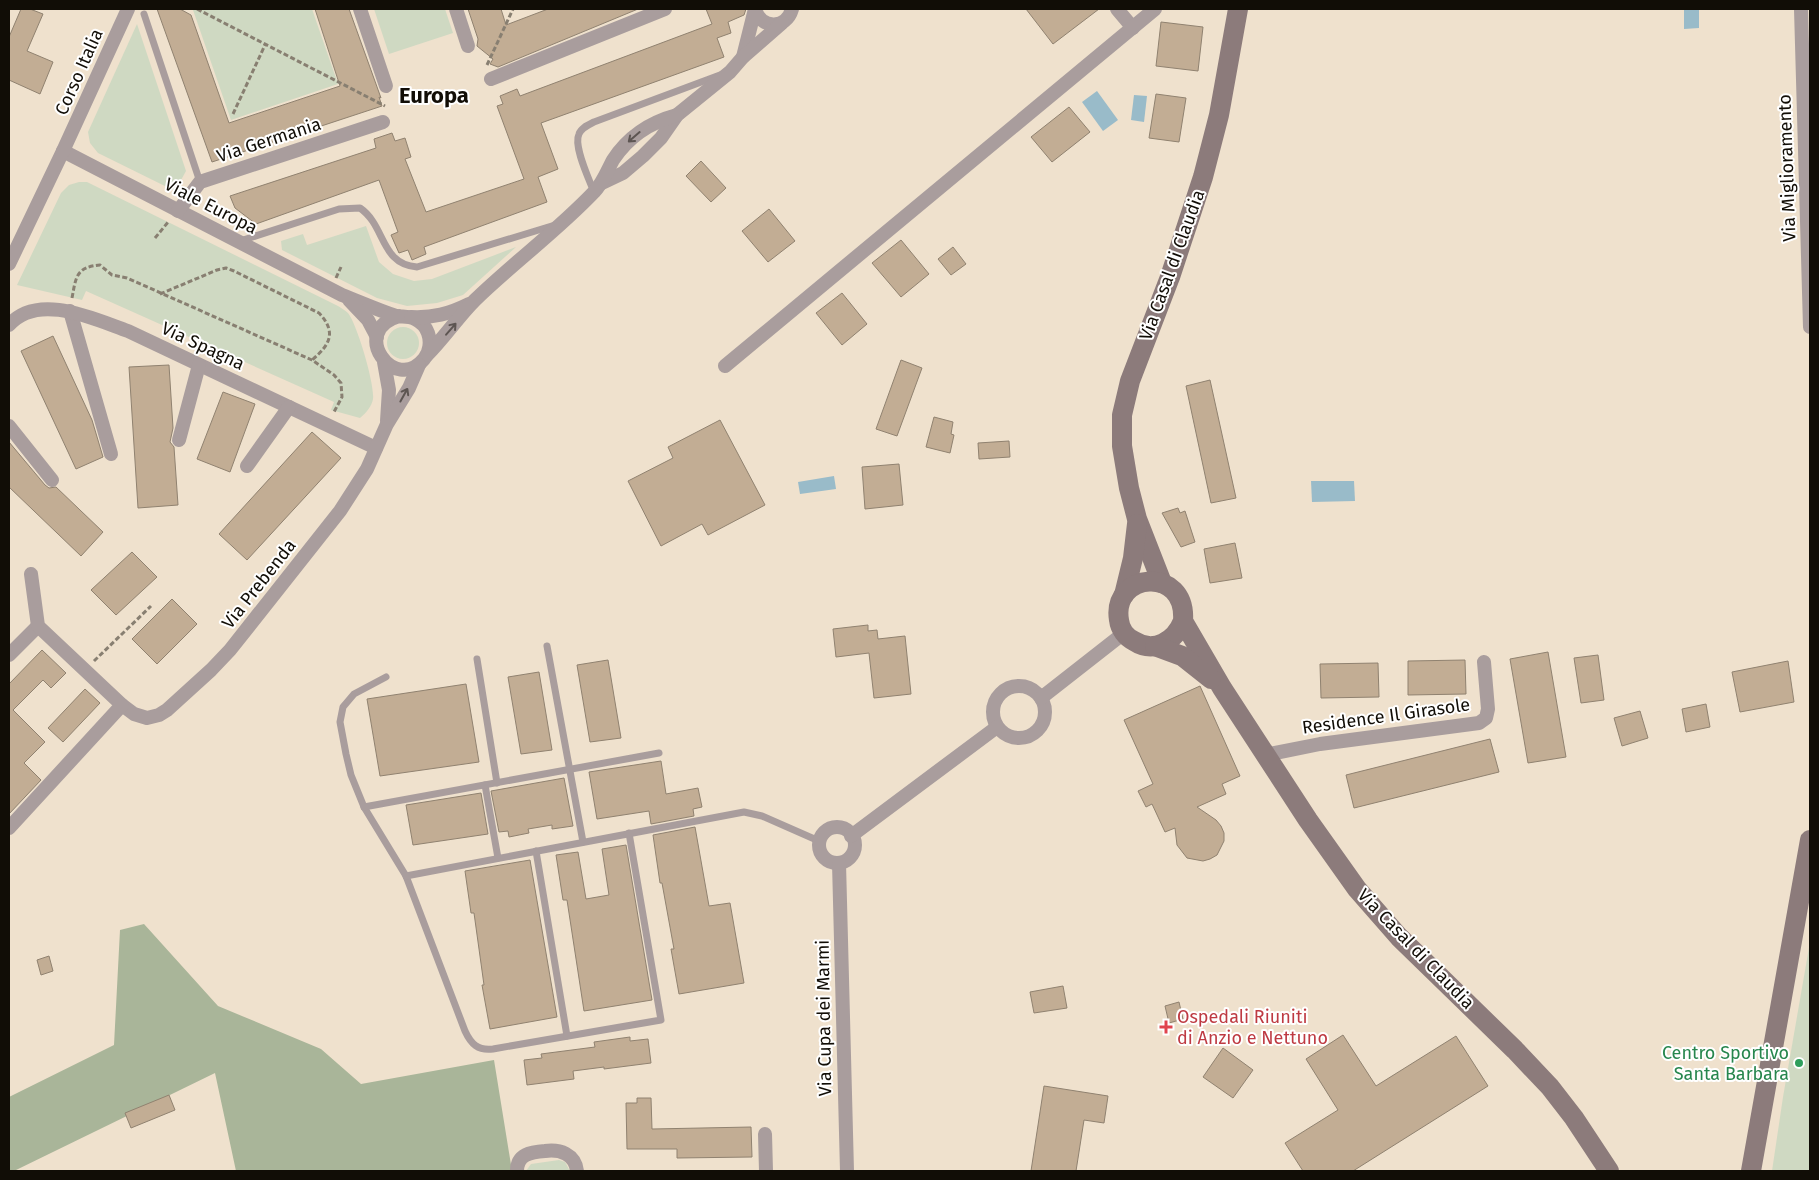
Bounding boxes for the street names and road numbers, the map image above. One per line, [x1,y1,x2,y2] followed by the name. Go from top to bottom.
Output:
[50,25,108,119] street label: Corso Italia
[1773,94,1801,242] street label: Via Miglioramento
[214,113,324,167] street label: Via Germania
[161,173,261,239] street label: Viale Europa
[1135,187,1209,343] street label: Via Casal di Claudia
[158,317,248,375] street label: Via Spagna
[217,535,301,633] street label: Via Prebenda
[1301,693,1471,739] street label: Residence Il Girasole
[1353,884,1479,1014] street label: Via Casal di Claudia
[812,939,836,1097] street label: Via Cupa dei Marmi

